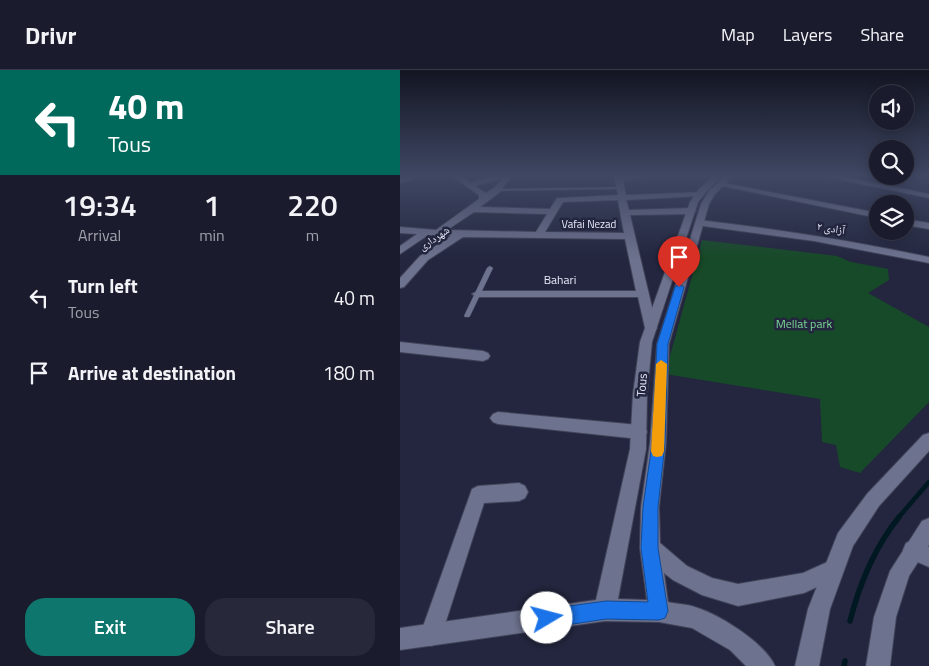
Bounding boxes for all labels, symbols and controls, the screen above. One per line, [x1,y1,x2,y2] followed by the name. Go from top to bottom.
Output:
[25,17,76,53] text: Drivr
[721,21,755,48] text: Map
[783,21,832,48] text: Layers
[860,21,904,48] text: Share
[108,79,184,133] text: 40 m
[869,85,914,240] map controls
[869,85,914,130] button: sound
[25,90,90,155] icon: left
[108,127,151,161] text: Tous
[869,140,914,185] button: search
[62,182,137,228] text: 19:34
[204,182,220,228] text: 1
[287,182,338,228] text: 220
[869,195,914,240] button: layers
[562,216,617,232] street label: Vafai Nezad
[816,218,846,238] street label: آزادی ۲
[415,222,453,254] street label: شهرداری
[78,223,121,247] text: Arrival
[199,223,225,247] text: min
[306,223,319,247] text: m
[658,236,700,287] pin
[665,243,693,271] icon: arrive
[544,270,576,289] street label: Bahari
[68,271,138,300] text: Turn left
[334,283,375,312] text: 40 m
[25,284,53,312] icon: left
[68,300,99,324] text: Tous
[776,314,833,333] park label: Mellat park
[68,358,236,387] text: Arrive at destination
[323,358,375,387] text: 180 m
[25,359,53,387] icon: arrive
[631,372,652,397] street label: Tous
[520,591,572,643] position arrow
[25,598,195,656] button: Exit
[205,598,375,656] button: Share

